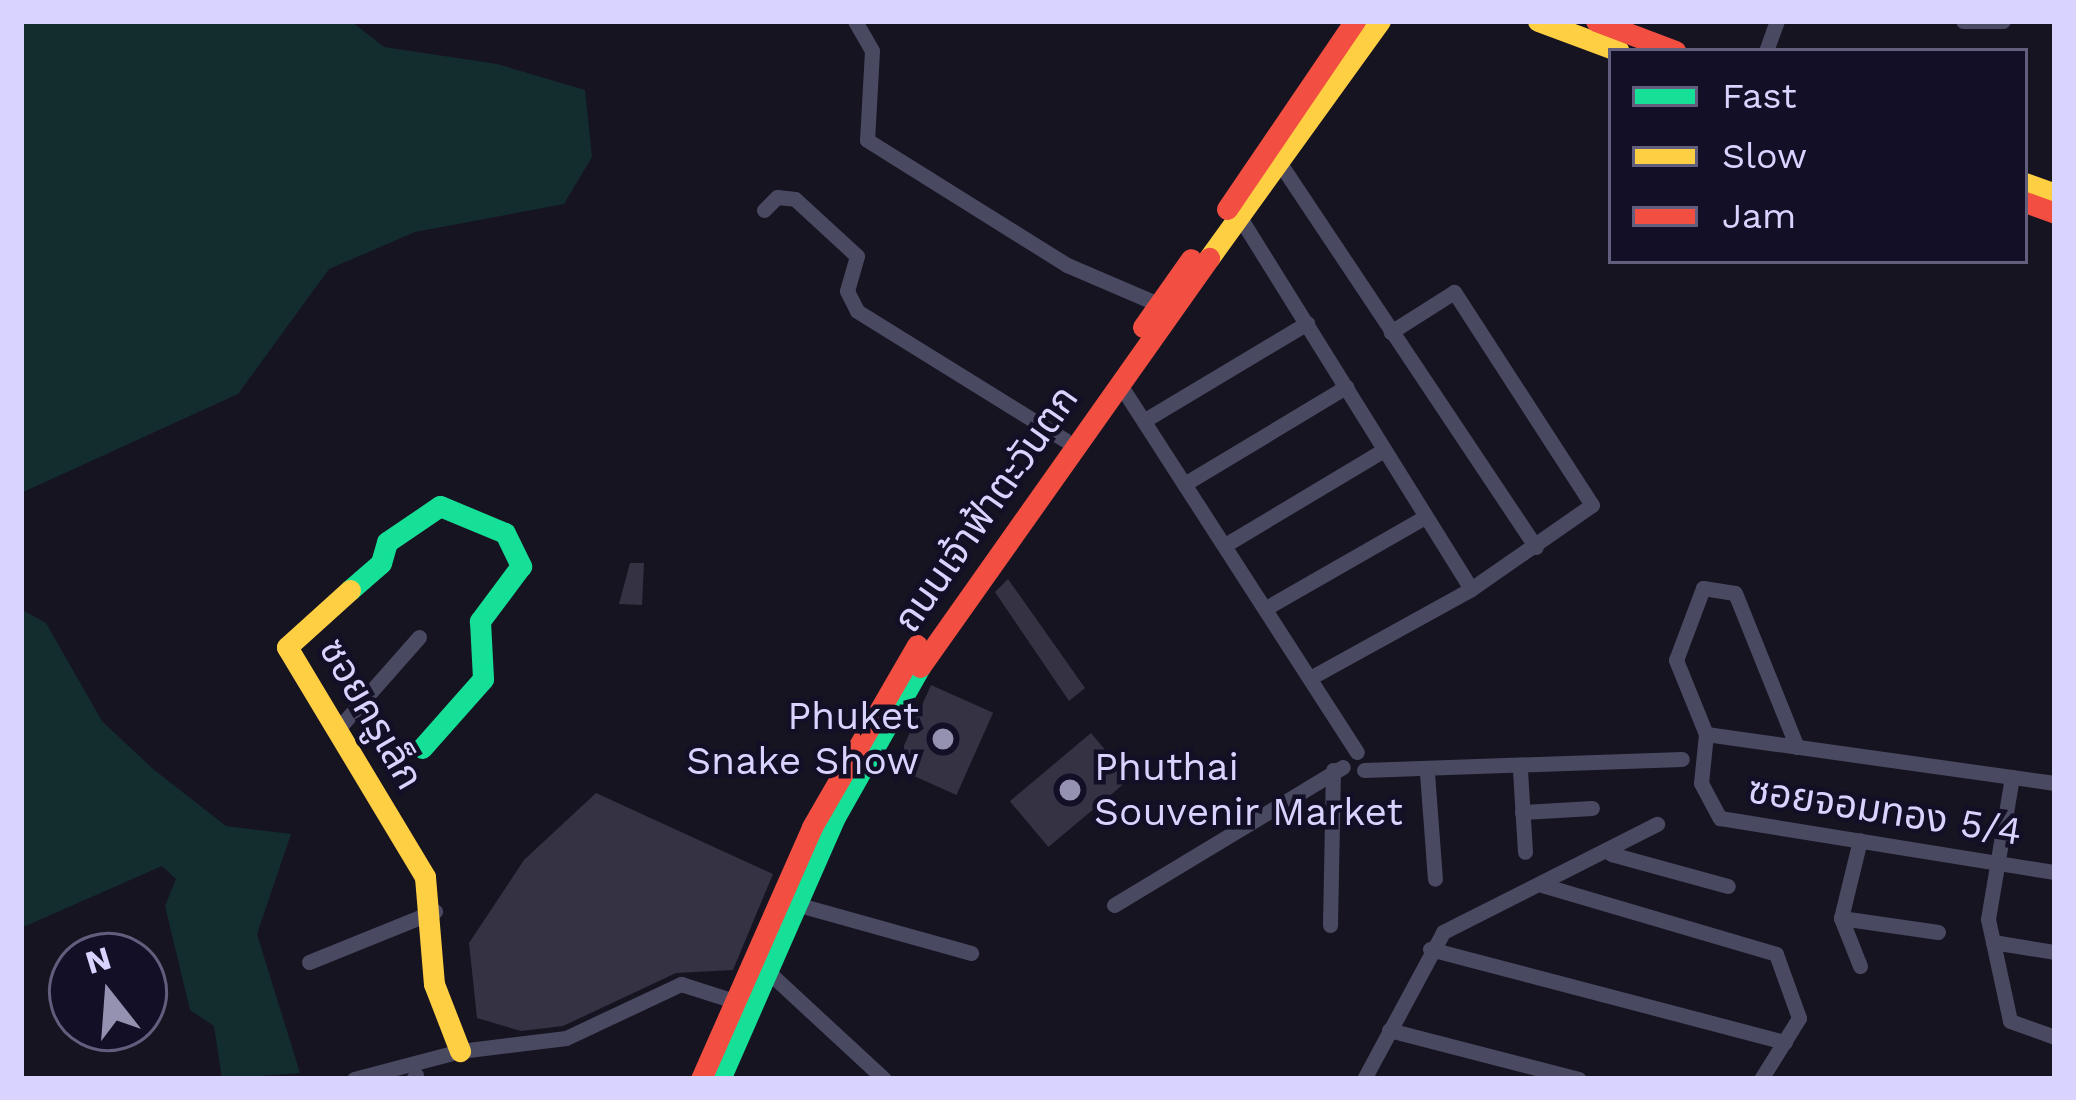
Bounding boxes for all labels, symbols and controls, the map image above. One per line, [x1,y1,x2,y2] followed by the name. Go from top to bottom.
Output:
[1608,48,2028,264] legend
[1722,75,1797,117] text: Fast
[1722,135,1807,177] text: Slow
[1722,195,1796,237] text: Jam
[884,377,1088,641] street label: ถนนเจ้าฟ้าตะวันตก
[309,630,433,798] street label: ซอยครูเล็ก
[686,694,919,785] place label: Phuket Snake Show
[930,726,956,752] marker: Phuket Snake Show
[1094,745,1404,836] place label: Phuthai Souvenir Market
[1745,766,2025,856] street label: ซอยจอมทอง 5/4
[1057,777,1083,803] marker: Phuthai Souvenir Market
[48,932,168,1052] north arrow
[81,938,116,982] text: N

